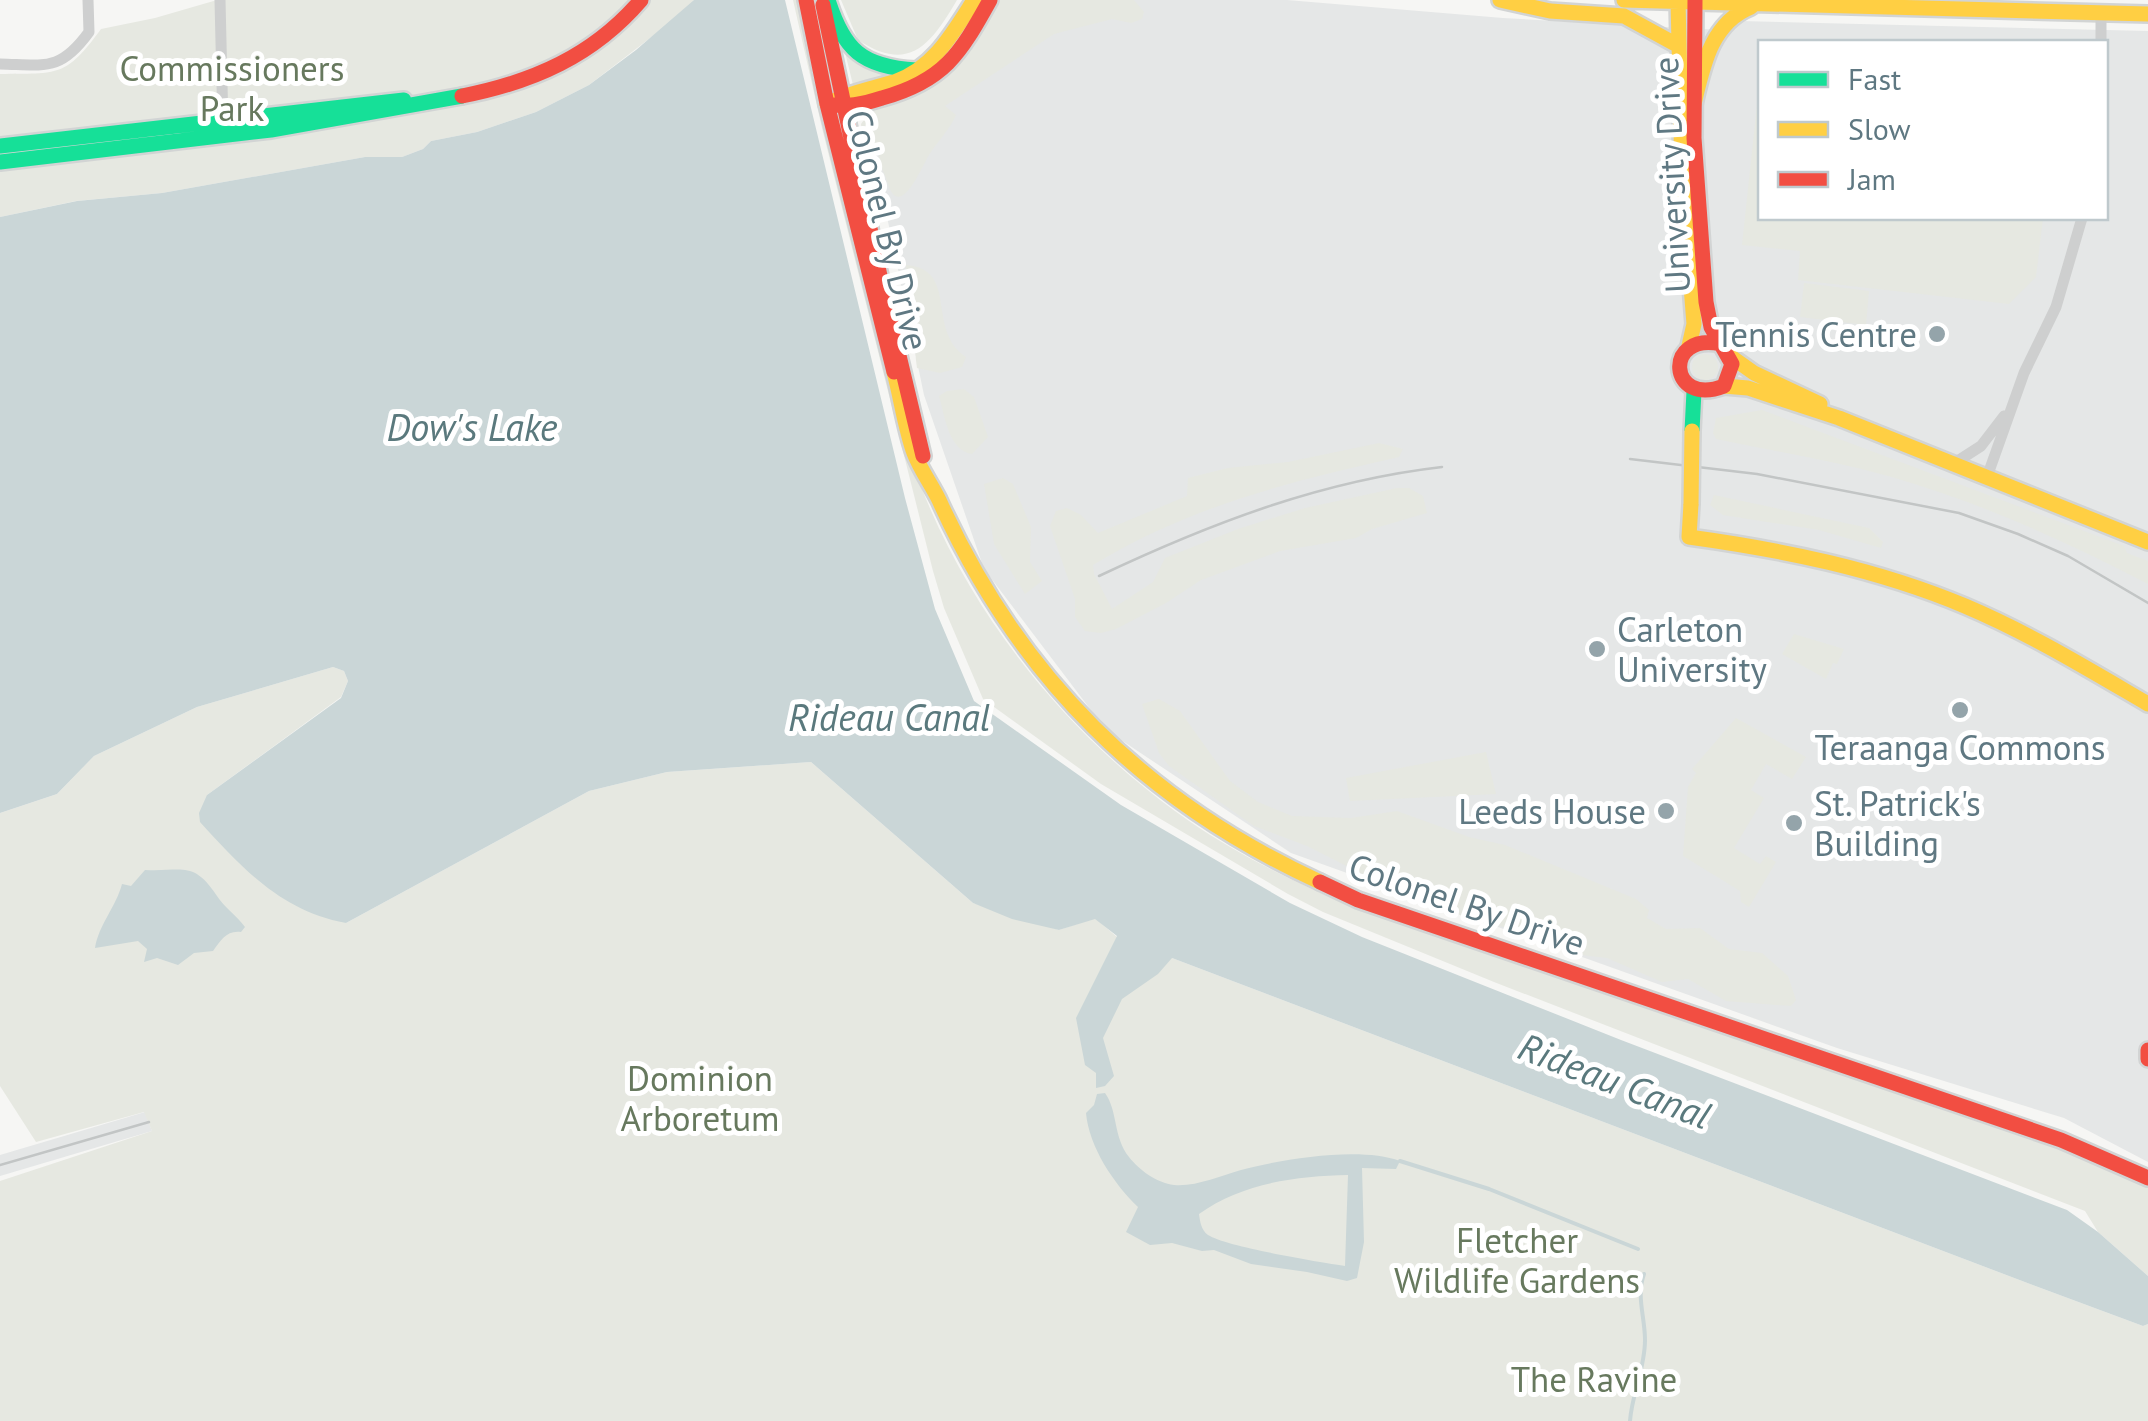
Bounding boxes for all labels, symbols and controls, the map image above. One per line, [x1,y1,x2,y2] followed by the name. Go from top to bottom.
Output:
[1758,40,2108,220] legend
[120,45,344,131] park label: Commissioners Park
[1642,56,1700,294] street label: University Drive
[1848,59,1901,98] text: Fast
[836,105,940,355] street label: Colonel By Drive
[1848,109,1911,148] text: Slow
[1846,159,1896,198] text: Jam
[1715,311,1917,357] place label: Tennis Centre
[1926,323,1948,345] marker: Tennis Centre
[387,402,558,451] water label: Dow's Lake
[1617,606,1767,692] place label: Carleton University
[1586,638,1608,660] marker: Carleton University
[788,692,990,741] water label: Rideau Canal
[1949,699,1971,721] marker: Teraanga Commons
[1815,724,2106,770] place label: Teraanga Commons
[1814,780,1981,866] place label: St. Patrick's Building
[1458,788,1646,834] place label: Leeds House
[1655,800,1677,822] marker: Leeds House
[1783,812,1805,834] marker: St. Patrick's Building
[1343,842,1591,966] street label: Colonel By Drive
[1512,1021,1718,1139] water label: Rideau Canal
[621,1055,779,1141] park label: Dominion Arboretum
[1394,1217,1640,1303] park label: Fletcher Wildlife Gardens
[1511,1356,1677,1402] park label: The Ravine

